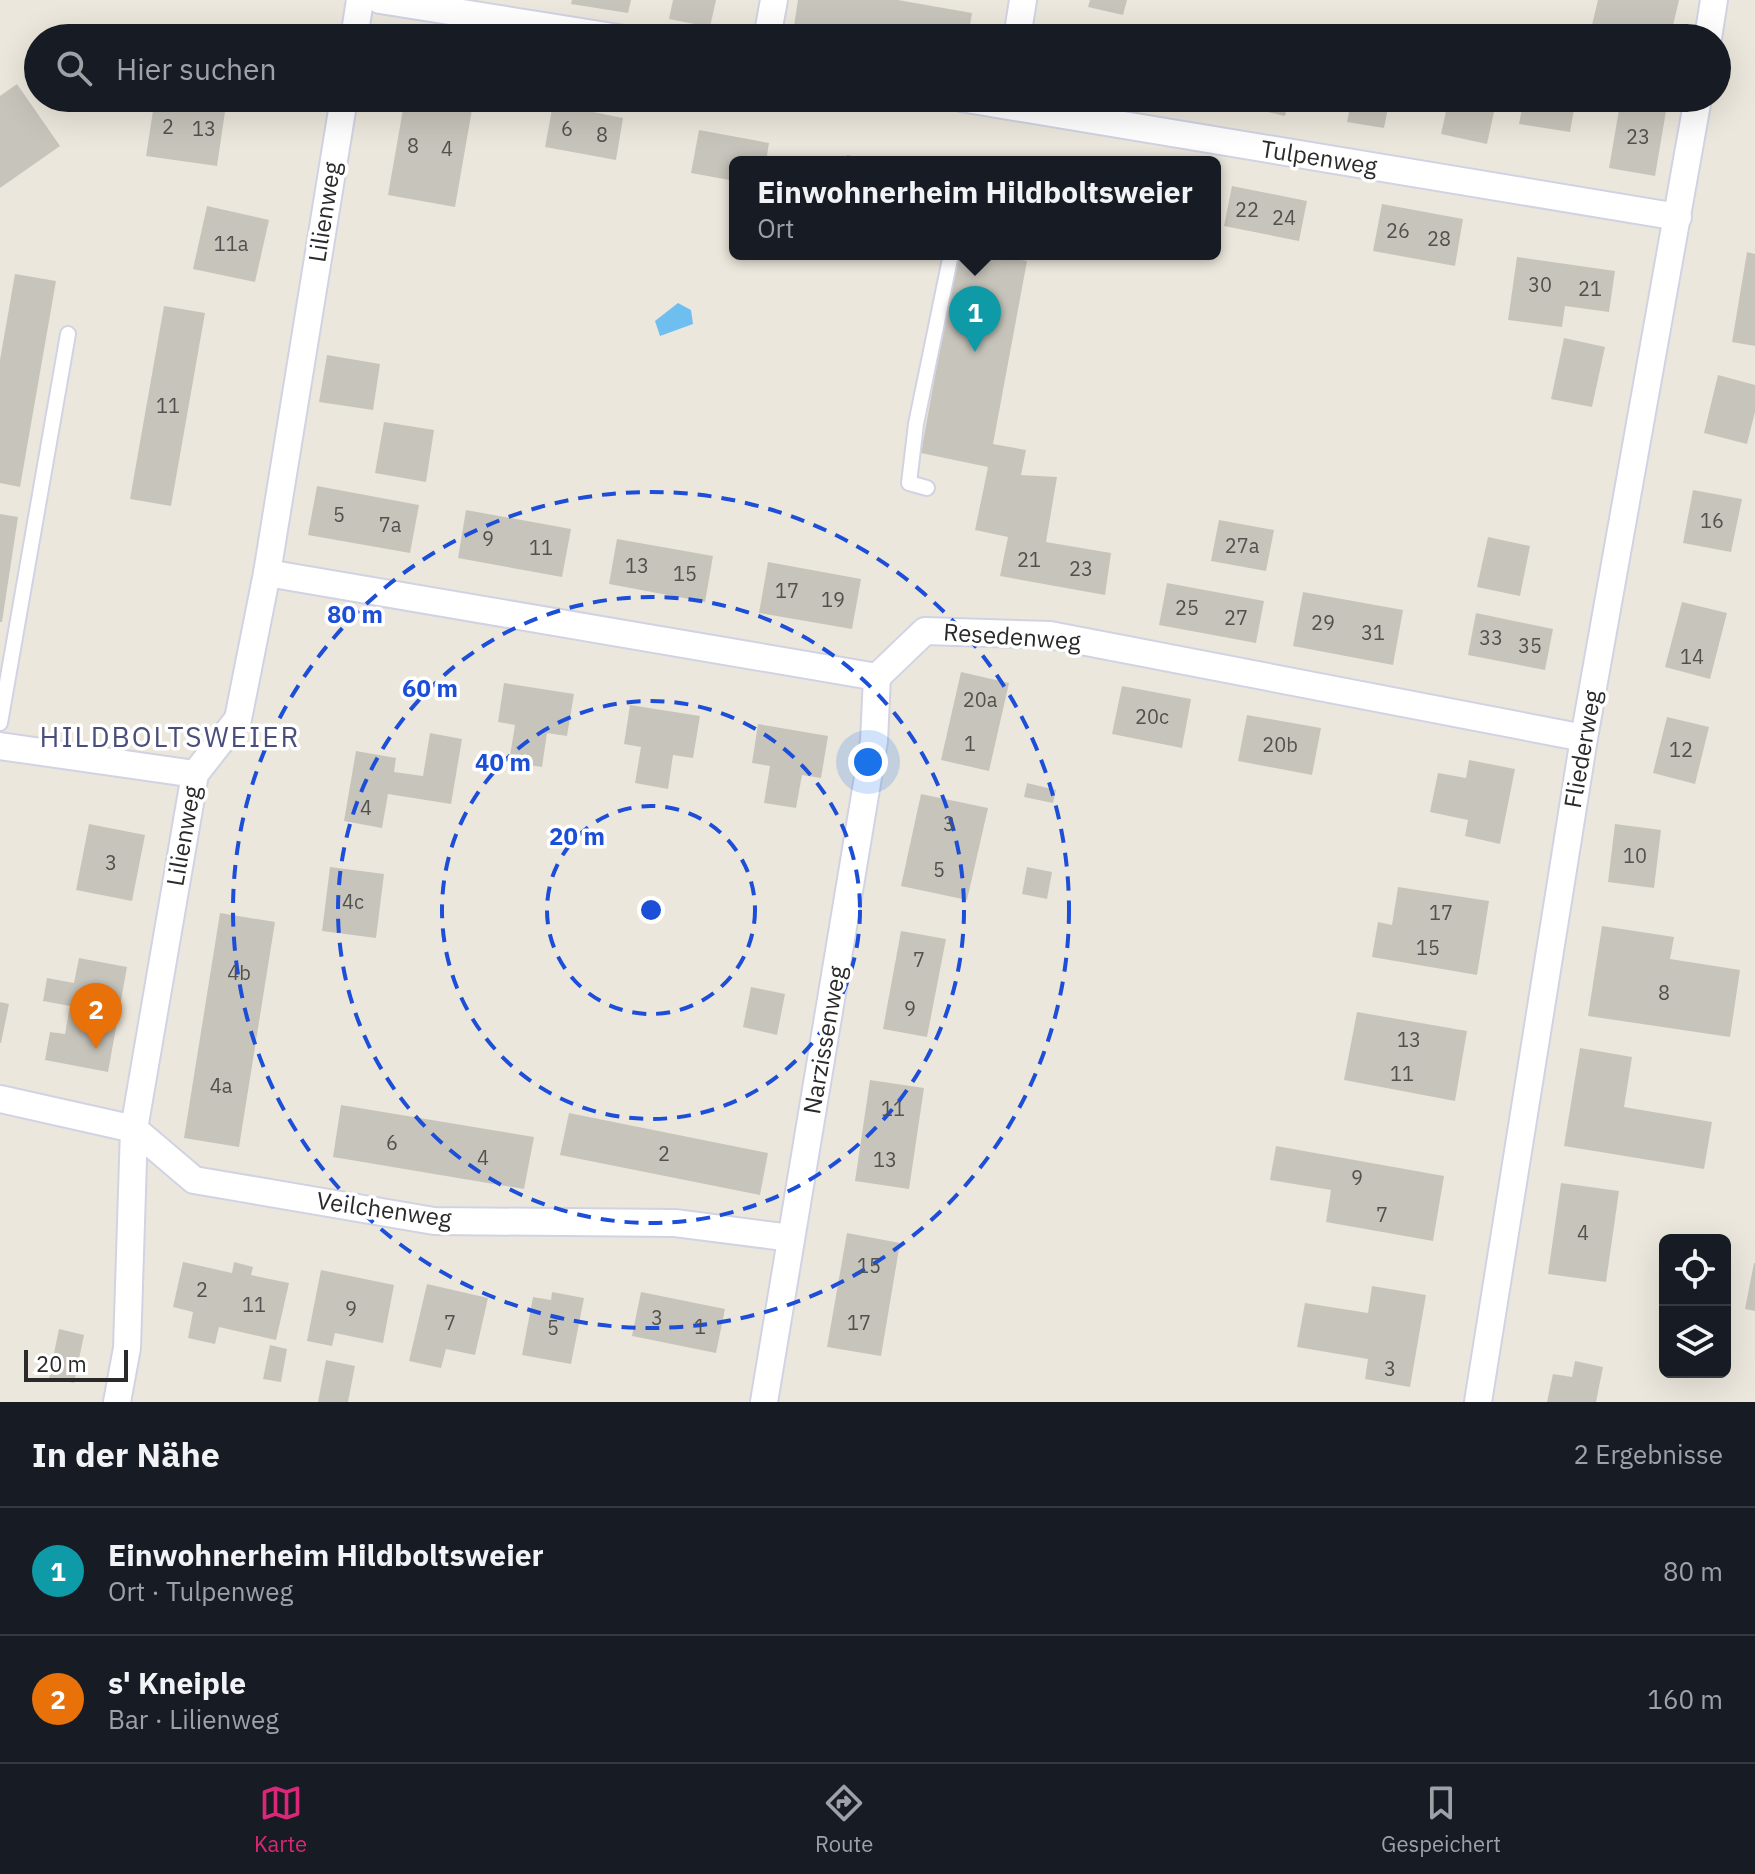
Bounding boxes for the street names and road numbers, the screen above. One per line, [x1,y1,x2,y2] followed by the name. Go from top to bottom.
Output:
[1259,132,1380,182] street label: Tulpenweg
[300,159,348,264] street label: Lilienweg
[942,615,1082,657] street label: Resedenweg
[1556,687,1608,810] street label: Fliederweg
[158,783,208,889] street label: Lilienweg
[795,963,853,1116] street label: Narzissenweg
[314,1184,454,1234] street label: Veilchenweg

